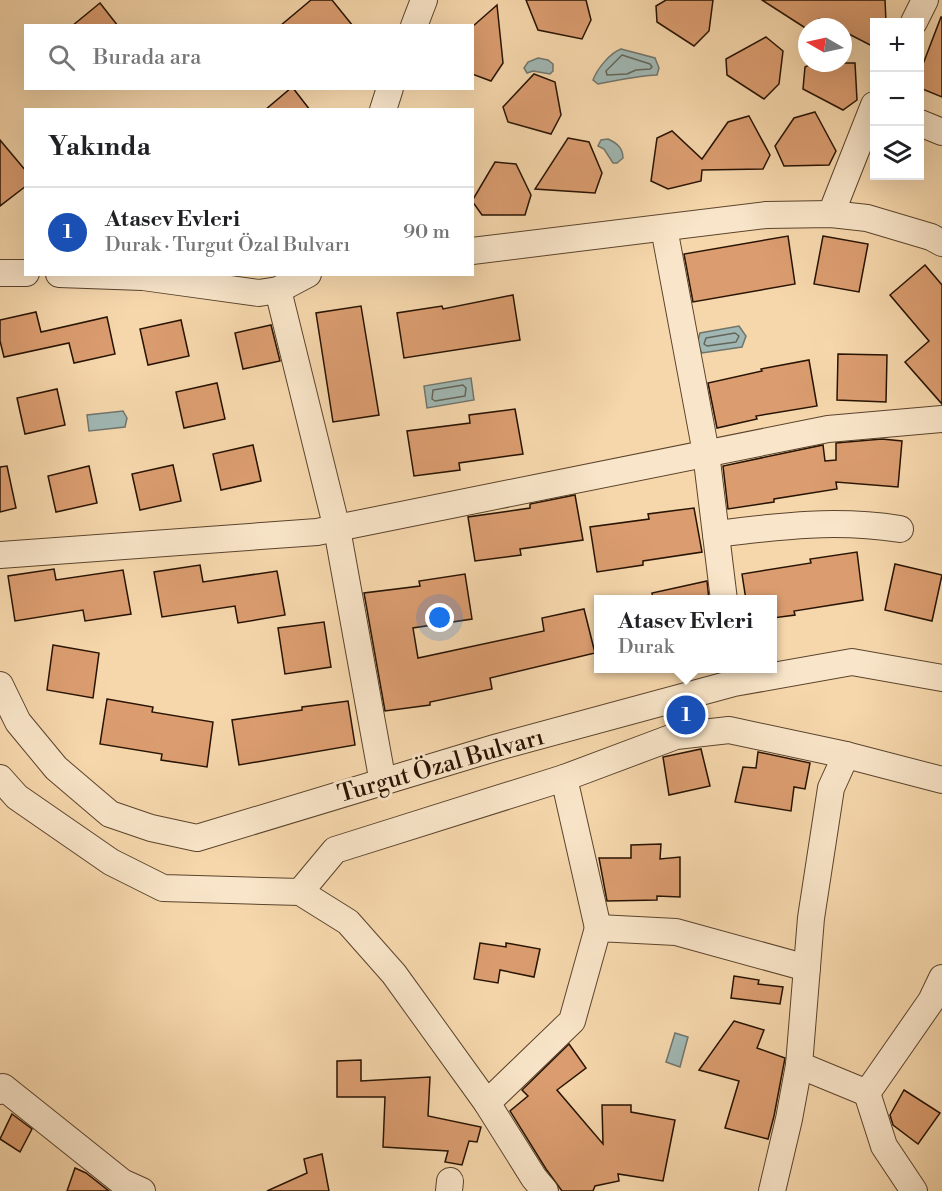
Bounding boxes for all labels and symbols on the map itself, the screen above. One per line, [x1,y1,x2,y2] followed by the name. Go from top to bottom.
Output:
[798,18,852,72] north arrow
[425,603,454,632] your location
[666,692,706,738] pin: 1
[334,721,548,810] street label: Turgut Özal Bulvarı

